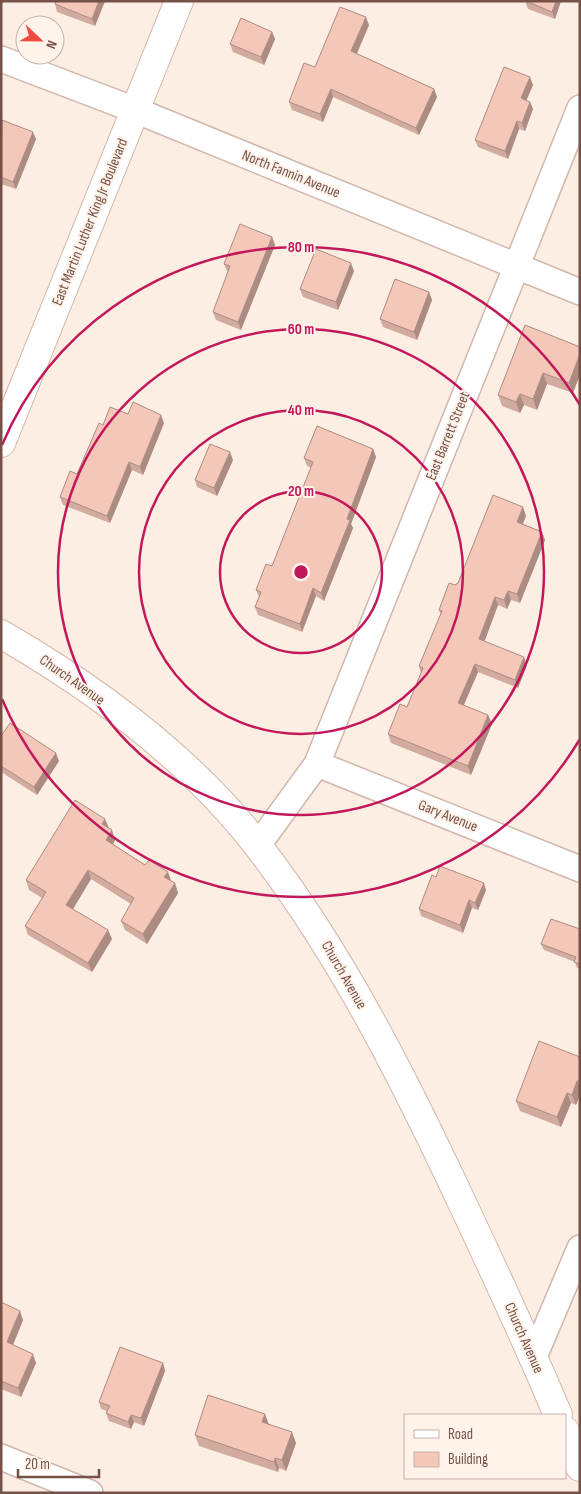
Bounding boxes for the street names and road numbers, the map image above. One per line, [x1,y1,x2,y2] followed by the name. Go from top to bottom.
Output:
[48,136,132,308] street label: East Martin Luther King Jr Boulevard
[239,146,343,202] street label: North Fannin Avenue
[422,388,475,483] street label: East Barrett Street
[36,651,108,709] street label: Church Avenue
[415,795,481,837] street label: Gary Avenue
[317,938,371,1012] street label: Church Avenue
[500,1300,548,1376] street label: Church Avenue

